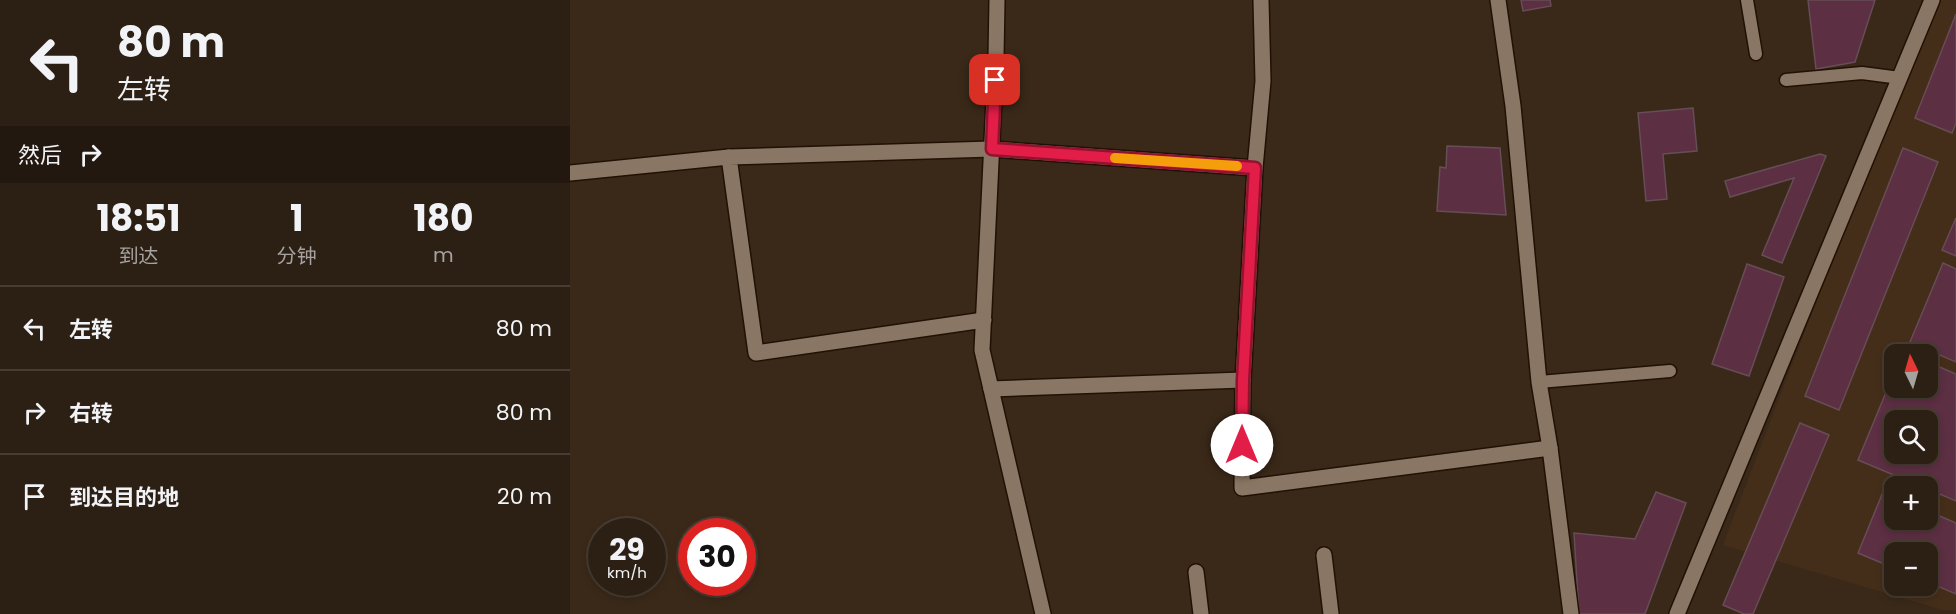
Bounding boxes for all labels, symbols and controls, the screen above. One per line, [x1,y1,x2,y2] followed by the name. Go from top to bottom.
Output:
[117,13,225,72] text: 80 m
[18,24,96,102] icon: left
[969,54,1020,105] pin
[978,63,1011,96] icon: arrive
[117,71,171,108] text: 左转
[74,138,107,171] icon: right
[18,140,62,171] text: 然后
[96,193,180,244] text: 18:51
[290,193,304,244] text: 1
[413,193,474,244] text: 180
[433,241,454,269] text: m
[118,242,158,270] text: 到达
[277,242,317,270] text: 分钟
[18,312,51,345] icon: left
[496,313,552,344] text: 80 m
[69,314,113,345] text: 左转
[1884,344,1938,398] north arrow
[1884,344,1938,596] map controls
[18,396,51,429] icon: right
[496,397,552,428] text: 80 m
[69,398,113,429] text: 右转
[1884,410,1938,464] button: search
[1210,413,1274,477] position arrow
[1884,476,1938,530] button: +
[18,480,51,513] icon: arrive
[497,481,552,512] text: 20 m
[69,482,179,513] text: 到达目的地
[678,518,756,596] speed limit sign: 30
[609,528,645,571] text: 29
[1884,542,1938,596] button: −
[607,562,647,583] text: km/h

